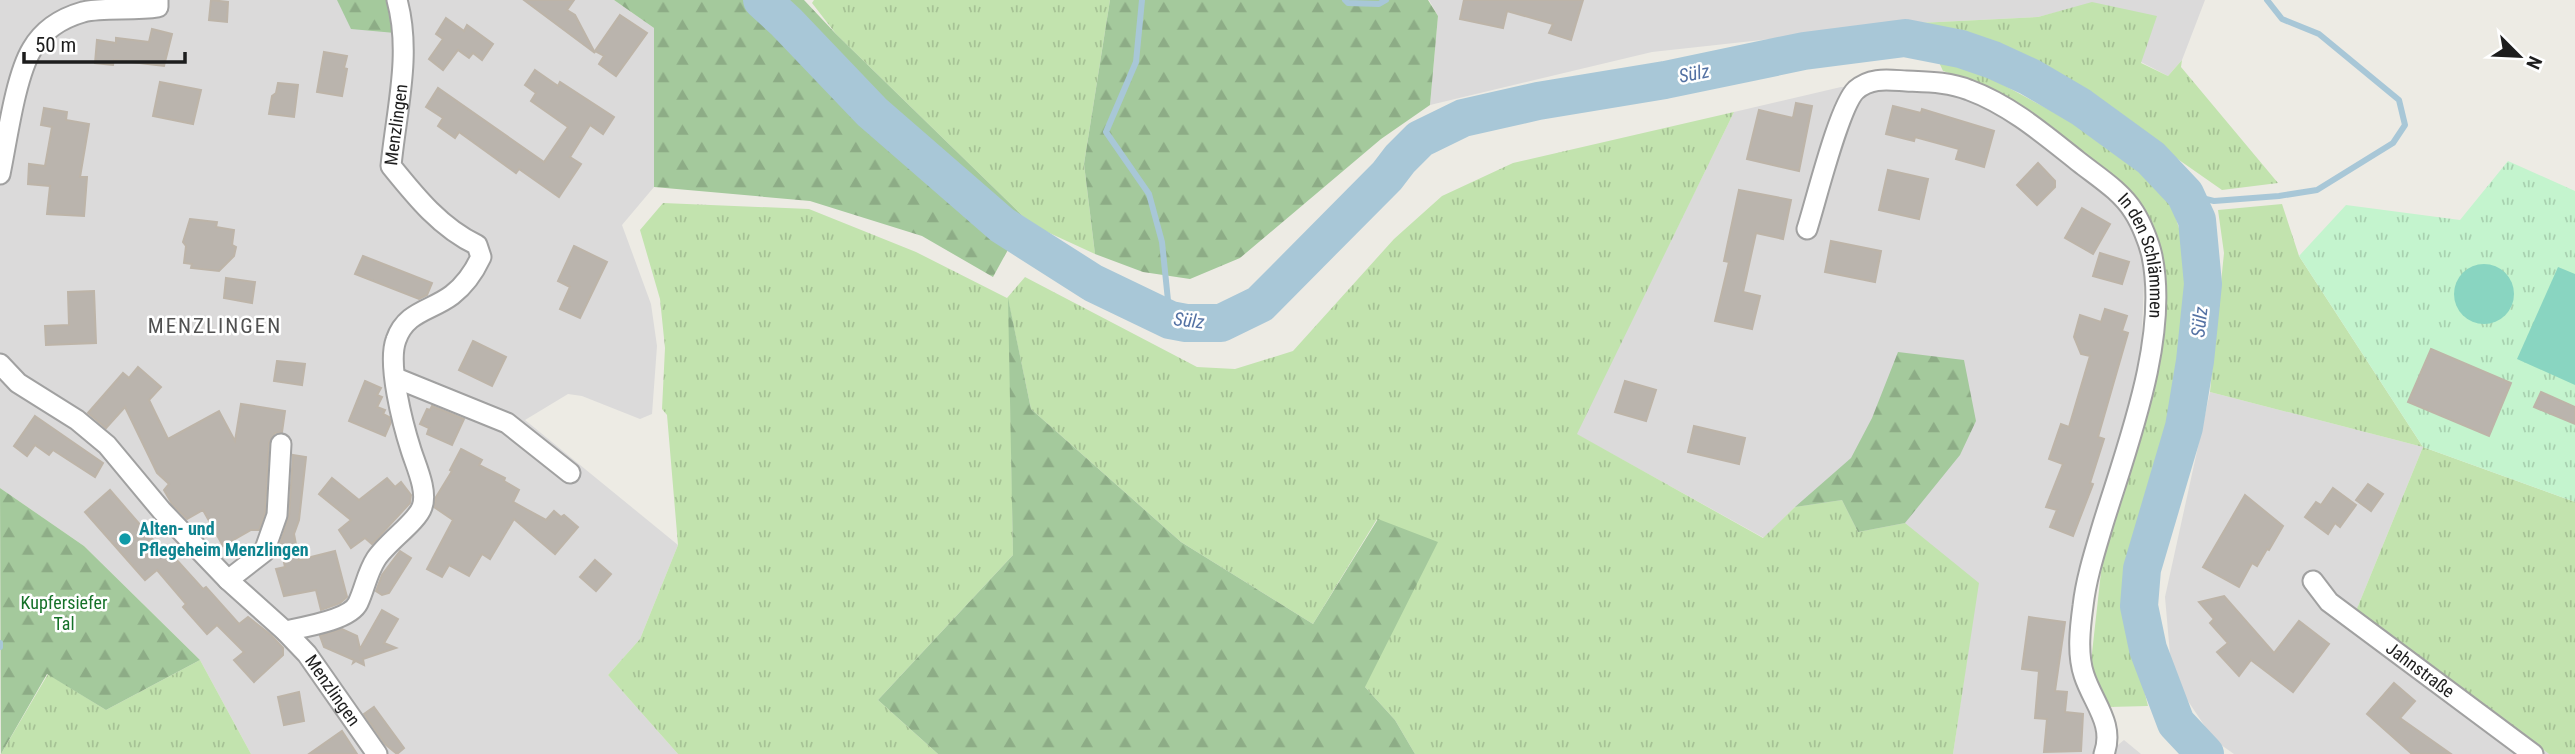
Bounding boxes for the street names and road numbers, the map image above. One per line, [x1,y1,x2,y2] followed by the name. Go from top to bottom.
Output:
[380,83,411,166] street label: Menzlingen
[2114,188,2167,319] street label: In den Schlämmen
[2382,637,2459,702] street label: Jahnstraße
[301,651,365,730] street label: Menzlingen

